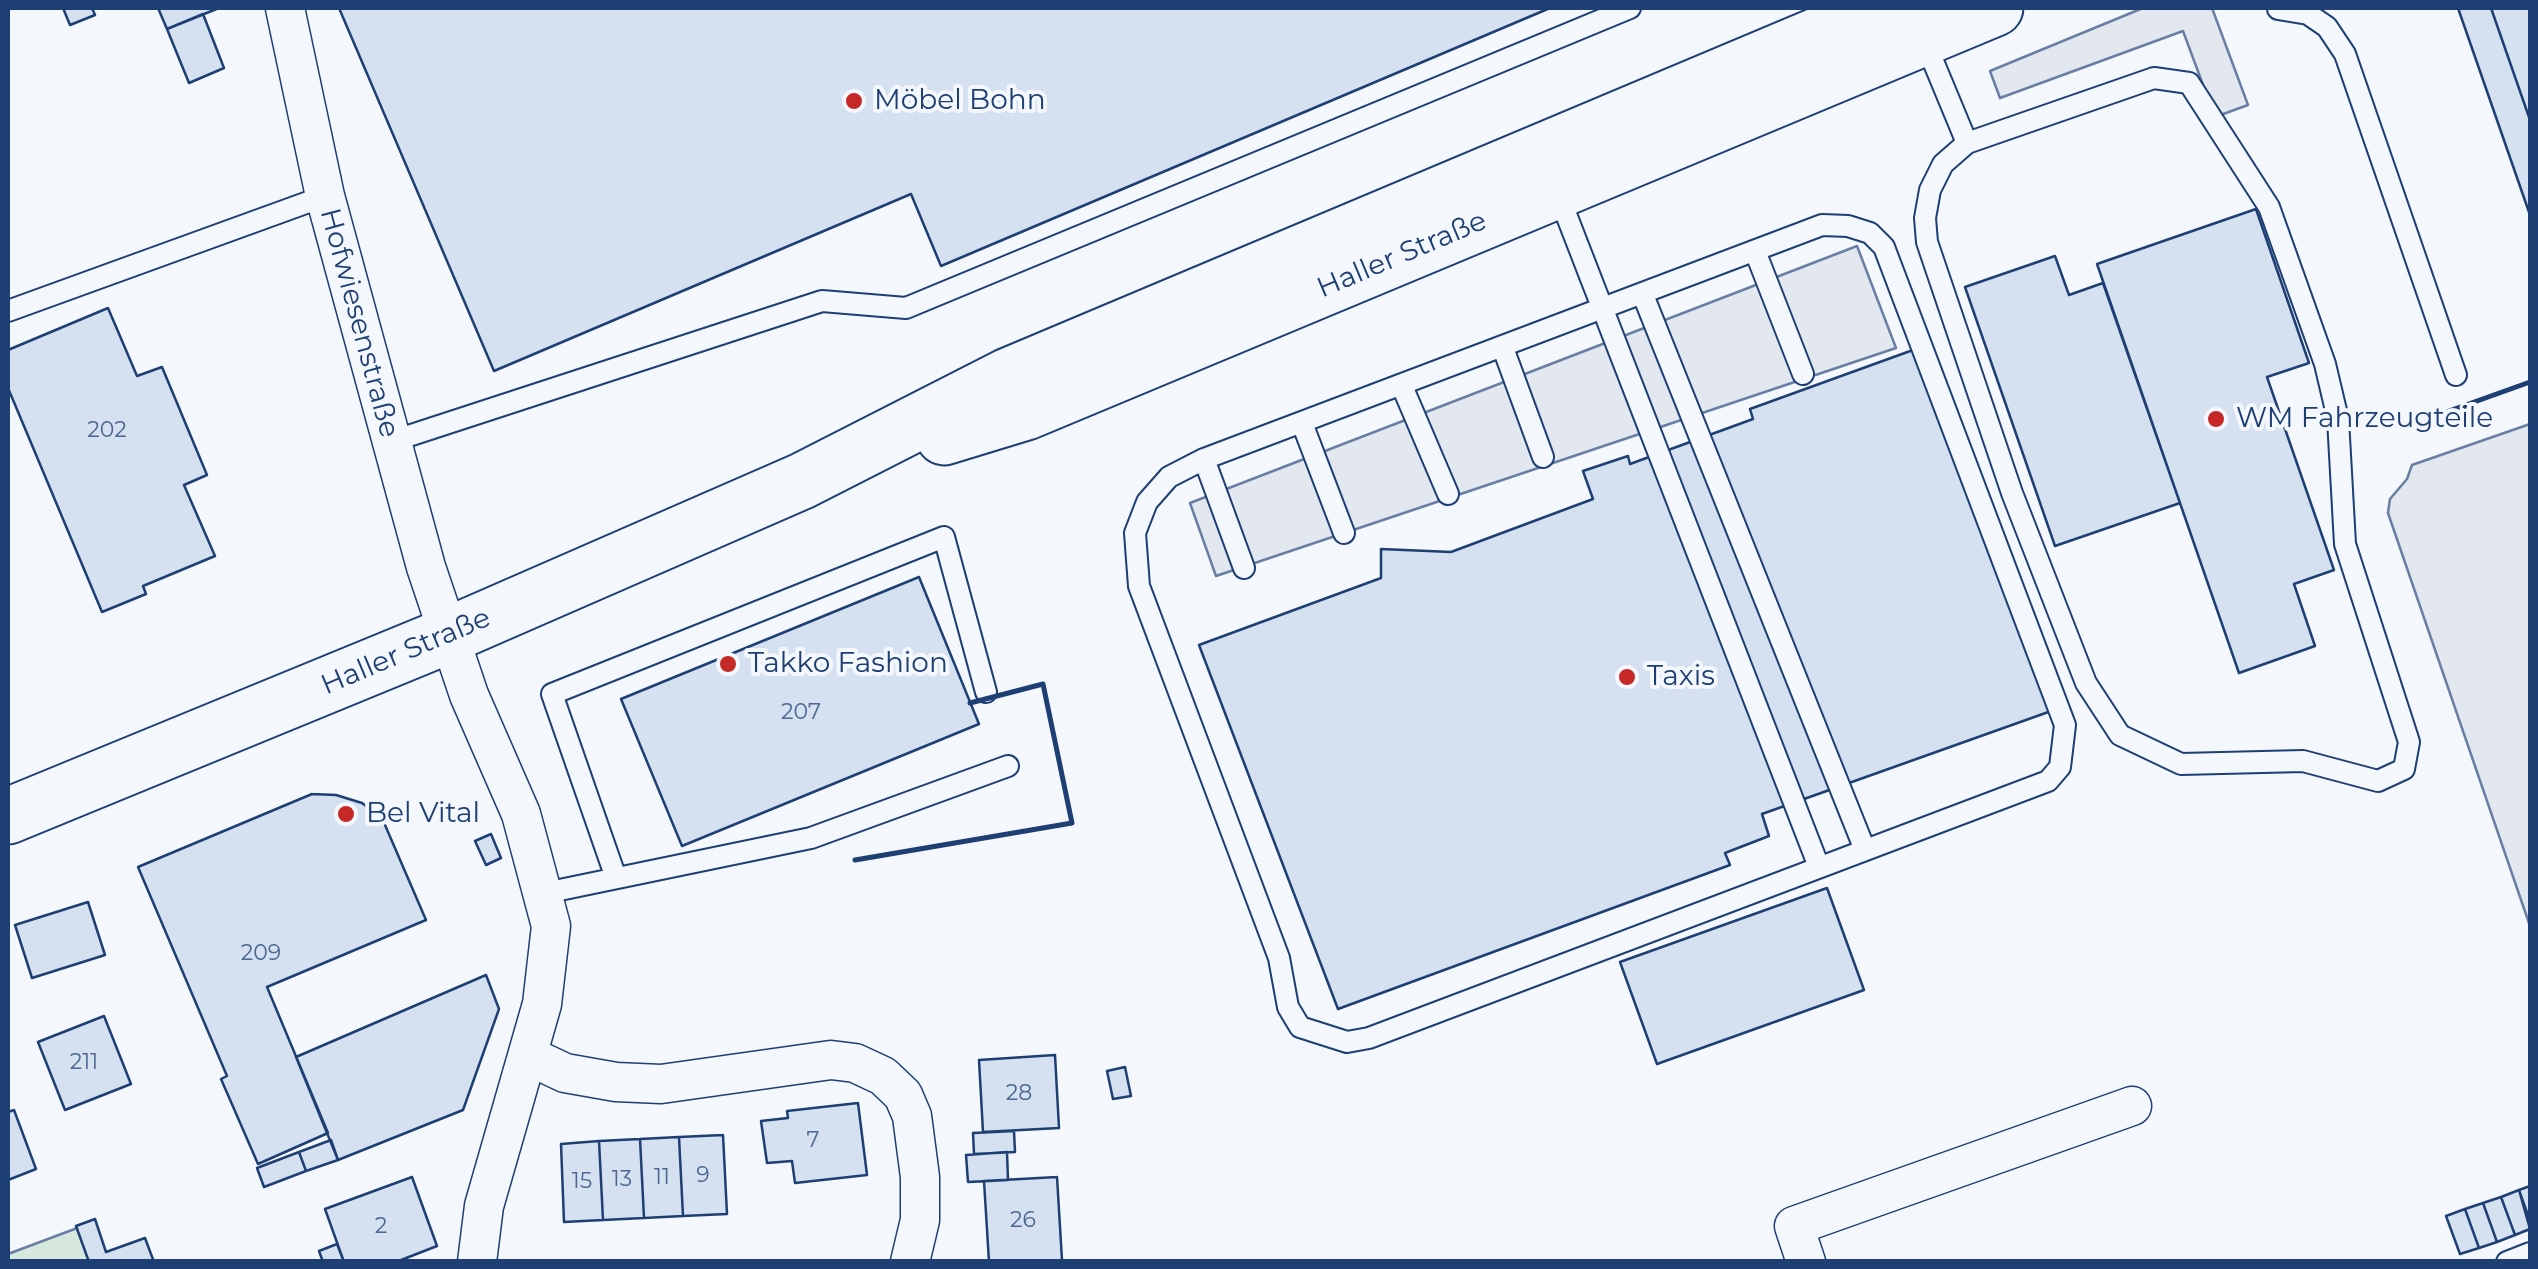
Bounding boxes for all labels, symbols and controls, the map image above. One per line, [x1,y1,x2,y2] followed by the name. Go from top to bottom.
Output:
[874,84,1046,118] place label: Möbel Bohn
[843,90,865,112] marker: Möbel Bohn
[1312,204,1492,306] street label: Haller Straße
[312,205,406,441] street label: Hofwiesenstraße
[2236,402,2493,436] place label: WM Fahrzeugteile
[2205,408,2227,430] marker: WM Fahrzeugteile
[87,418,127,444] house number: 202
[316,601,496,703] street label: Haller Straße
[748,647,948,681] place label: Takko Fashion
[717,653,739,675] marker: Takko Fashion
[1647,660,1715,694] place label: Taxis
[1616,666,1638,688] marker: Taxis
[781,700,821,726] house number: 207
[366,797,480,831] place label: Bel Vital
[335,803,357,825] marker: Bel Vital
[241,941,281,967] house number: 209
[70,1050,98,1076] house number: 211
[1006,1081,1032,1107] house number: 28
[807,1128,819,1154] house number: 7
[696,1163,710,1189] house number: 9
[654,1165,670,1191] house number: 11
[612,1167,632,1193] house number: 13
[572,1169,592,1195] house number: 15
[1010,1208,1036,1234] house number: 26
[375,1214,387,1240] house number: 2

